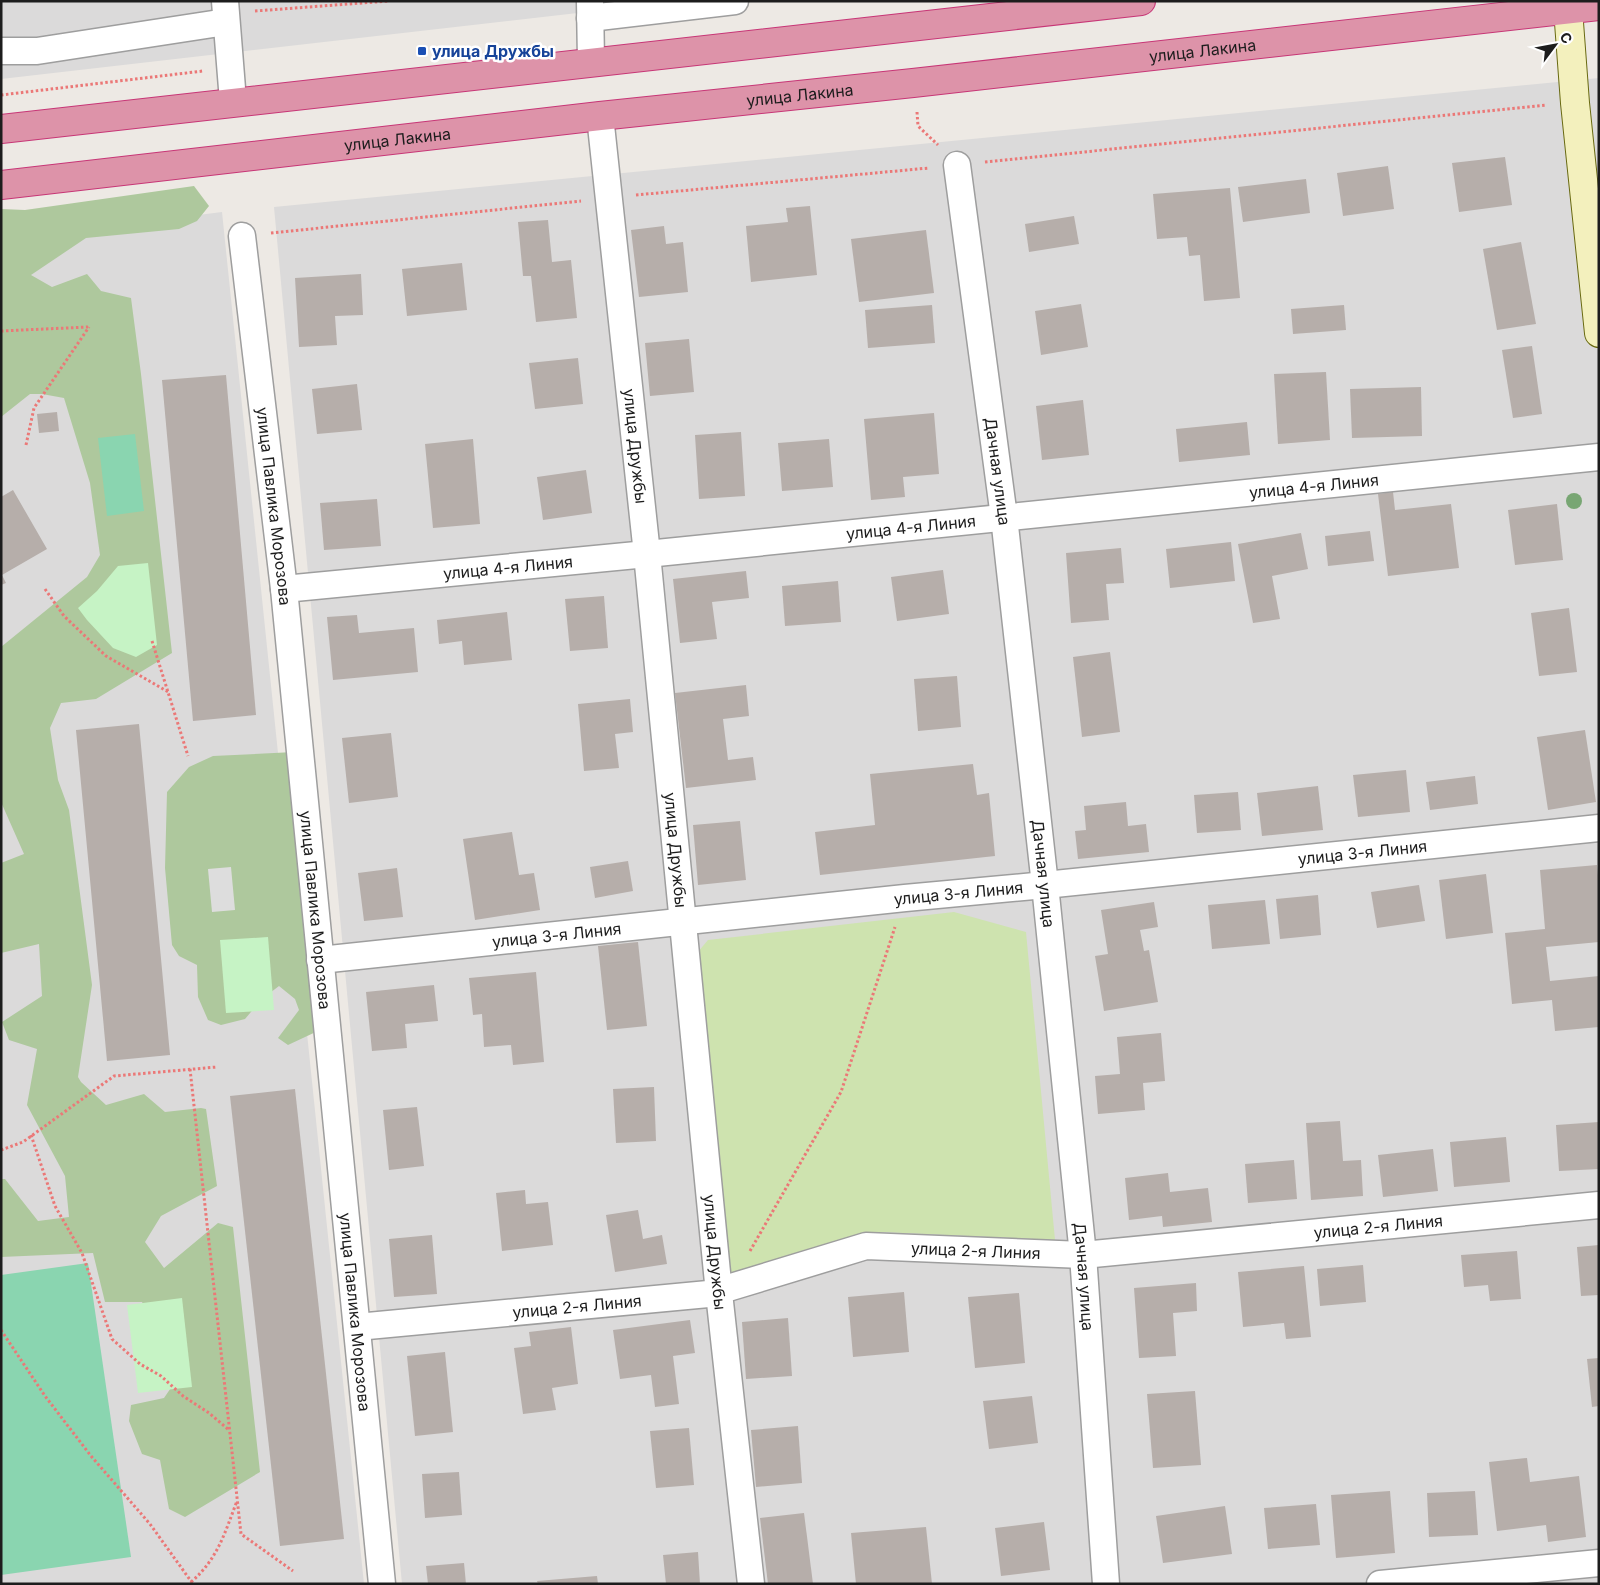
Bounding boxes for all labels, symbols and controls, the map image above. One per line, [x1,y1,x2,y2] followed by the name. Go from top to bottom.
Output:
[1530,20,1580,70] north arrow
[1556,29,1576,47] text: С
[1148,35,1257,66] street label: улица Лакина
[432,41,554,61] place label: улица Дружбы
[416,45,428,57] marker: улица Дружбы
[745,79,854,111] street label: улица Лакина
[343,123,452,155] street label: улица Лакина
[619,387,652,505] street label: улица Дружбы
[252,406,296,606] street label: улица Павлика Морозова
[981,416,1015,526] street label: Дачная улица
[1248,469,1380,503] street label: улица 4-я Линия
[845,511,977,544] street label: улица 4-я Линия
[442,551,574,584] street label: улица 4-я Линия
[660,791,691,909] street label: улица Дружбы
[296,810,335,1010] street label: улица Павлика Морозова
[1028,819,1059,929] street label: Дачная улица
[1297,836,1428,869] street label: улица 3-я Линия
[893,877,1024,909] street label: улица 3-я Линия
[491,918,622,952] street label: улица 3-я Линия
[699,1194,731,1311] street label: улица Дружбы
[1313,1210,1444,1243] street label: улица 2-я Линия
[335,1212,375,1412] street label: улица Павлика Морозова
[1070,1221,1098,1331] street label: Дачная улица
[911,1238,1041,1263] street label: улица 2-я Линия
[512,1290,643,1322] street label: улица 2-я Линия

